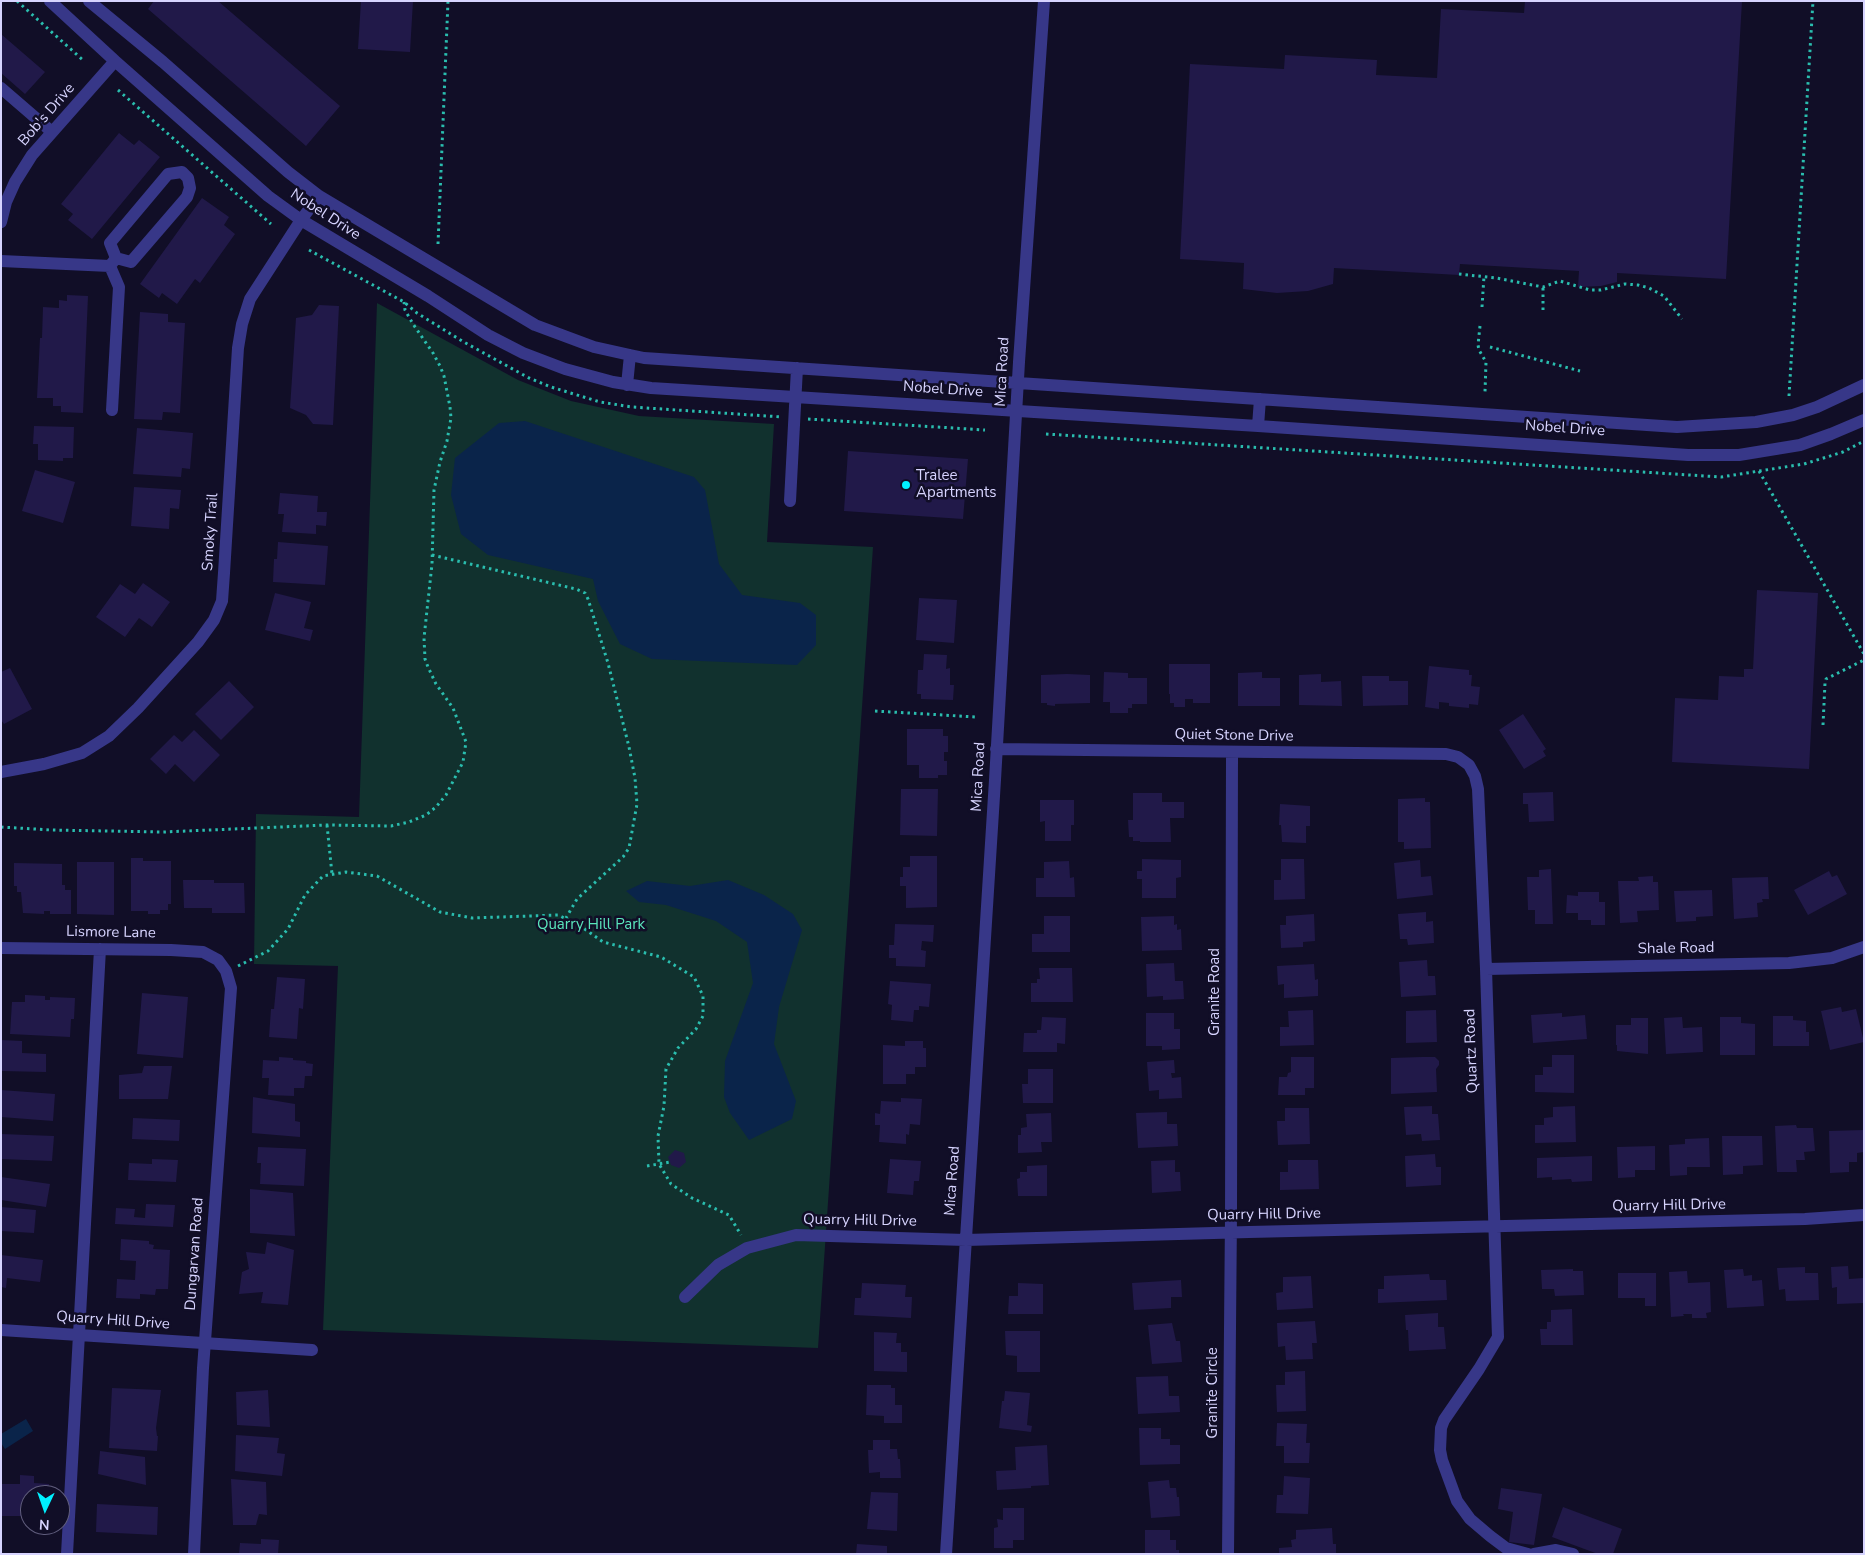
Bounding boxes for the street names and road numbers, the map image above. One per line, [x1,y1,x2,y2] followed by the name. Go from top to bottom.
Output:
[15,80,79,150] street label: Bob's Drive
[287,186,363,244] street label: Nobel Drive
[992,337,1014,407] street label: Mica Road
[902,378,984,402] street label: Nobel Drive
[1524,417,1606,441] street label: Nobel Drive
[199,492,223,572] street label: Smoky Trail
[1174,726,1294,746] street label: Quiet Stone Drive
[968,742,990,812] street label: Mica Road
[66,923,156,943] street label: Lismore Lane
[1637,939,1715,959] street label: Shale Road
[1206,948,1224,1036] street label: Granite Road
[1462,1008,1482,1094] street label: Quartz Road
[942,1146,964,1216] street label: Mica Road
[1612,1196,1726,1216] street label: Quarry Hill Drive
[182,1197,208,1311] street label: Dungarvan Road
[1207,1205,1321,1225] street label: Quarry Hill Drive
[803,1211,917,1231] street label: Quarry Hill Drive
[56,1308,170,1334] street label: Quarry Hill Drive
[1204,1347,1222,1439] street label: Granite Circle

